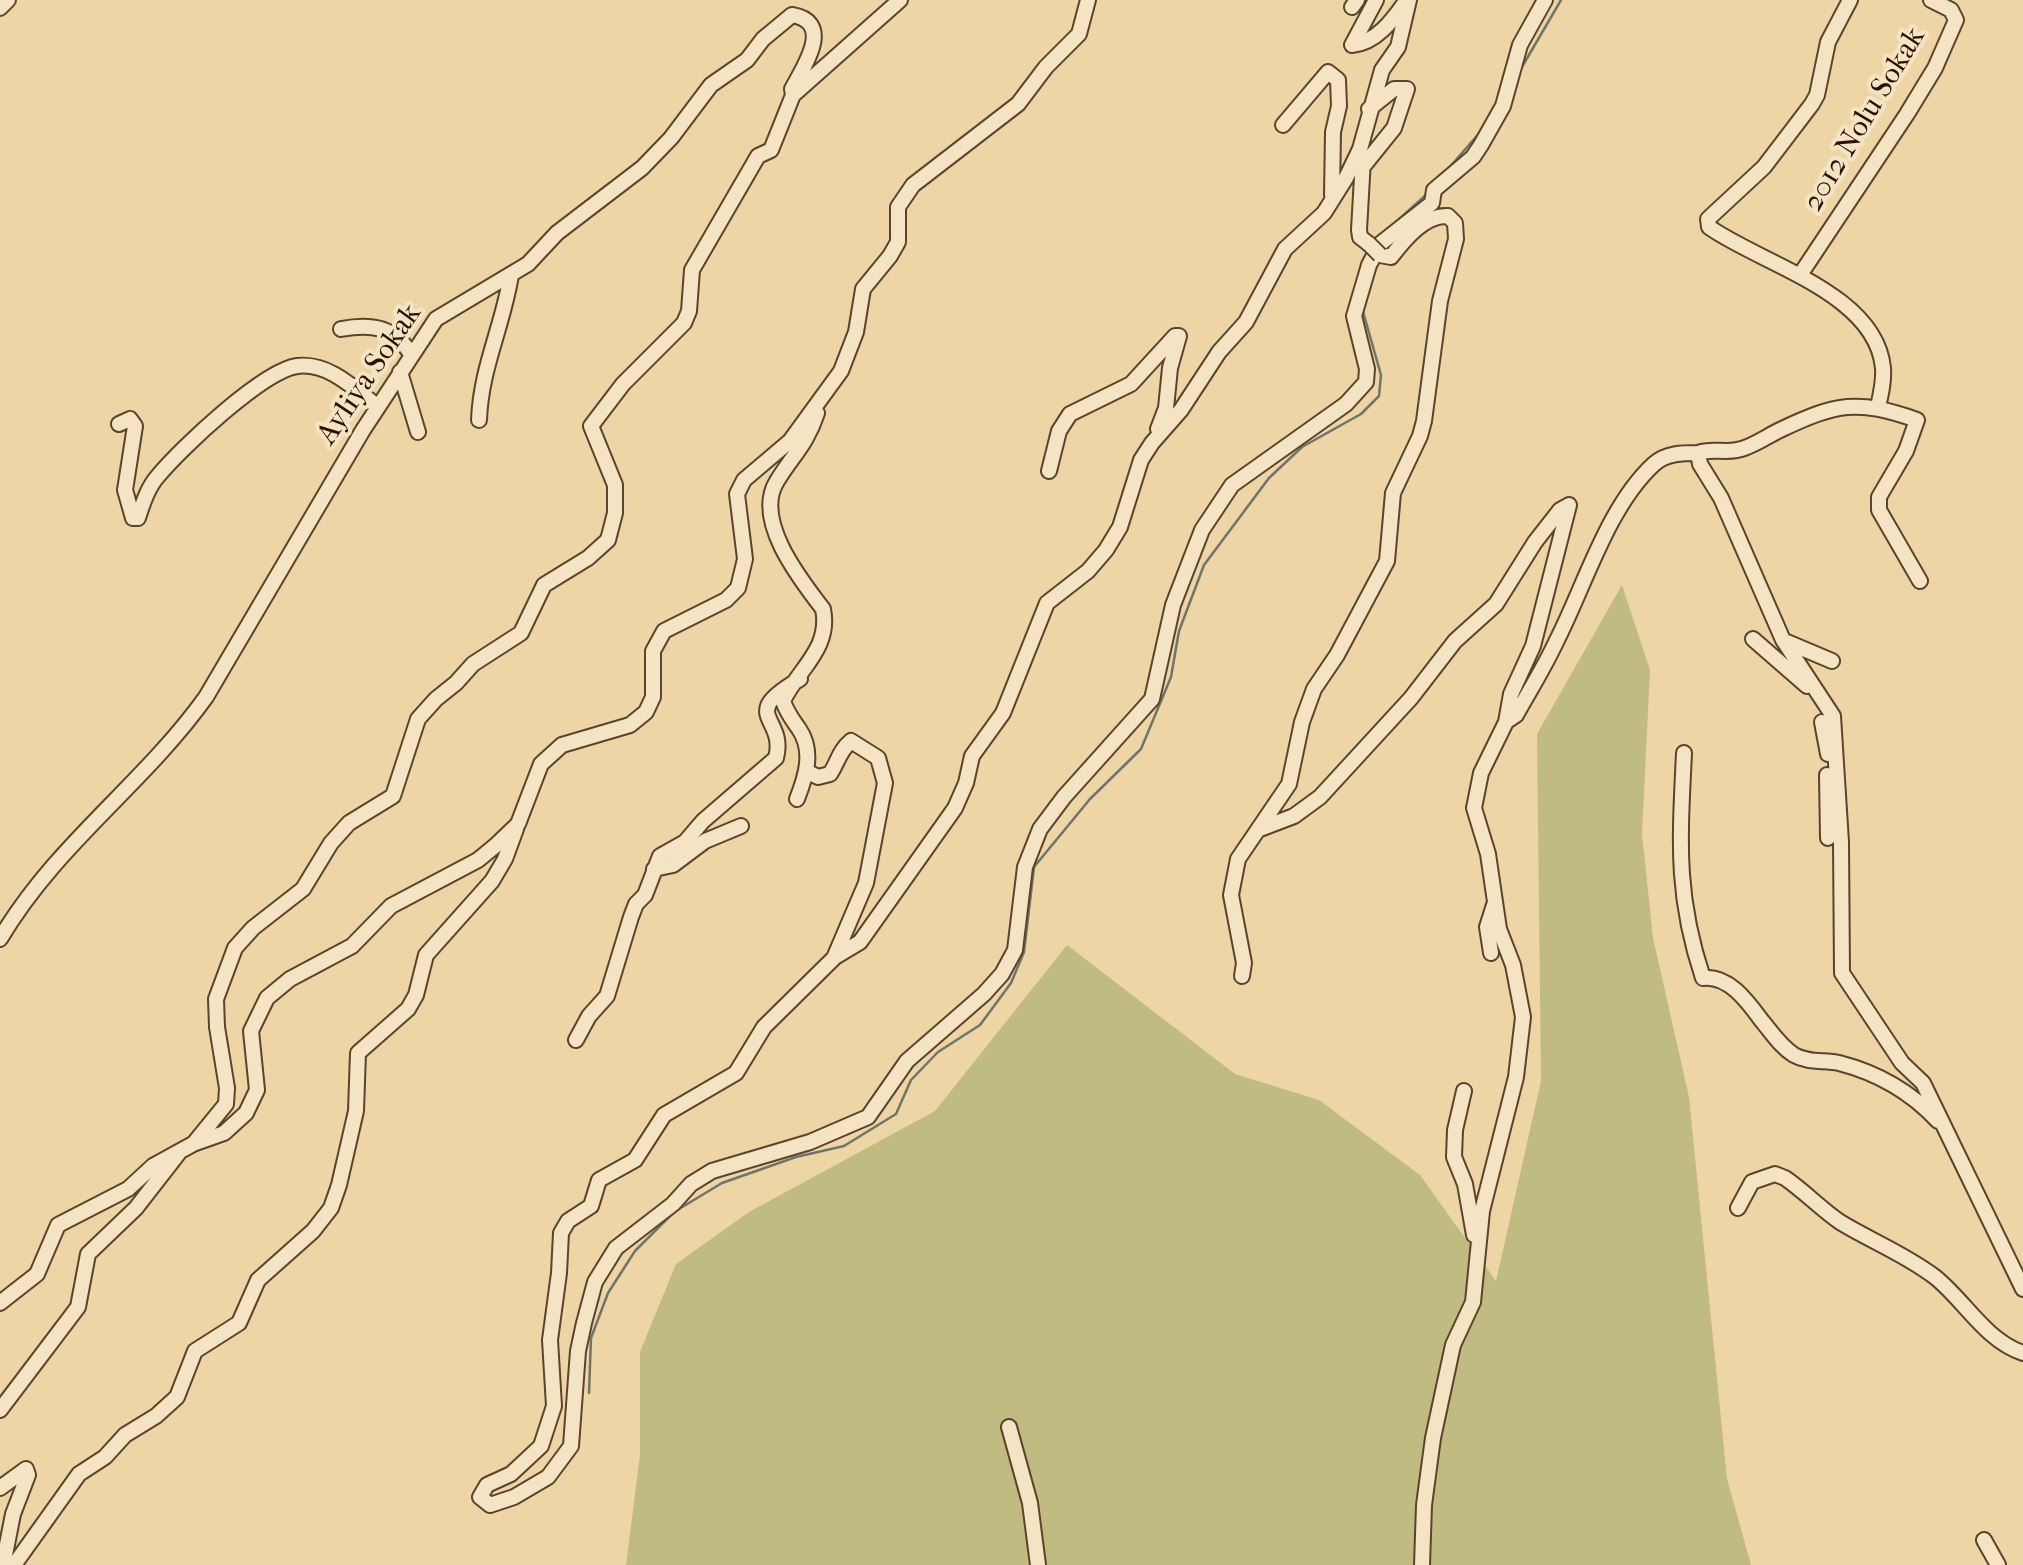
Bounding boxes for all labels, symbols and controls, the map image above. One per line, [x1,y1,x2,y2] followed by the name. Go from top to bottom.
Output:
[1796,21,1934,219] street label: 2012 Nolu Sokak
[310,298,430,452] street label: Ayliya Sokak

